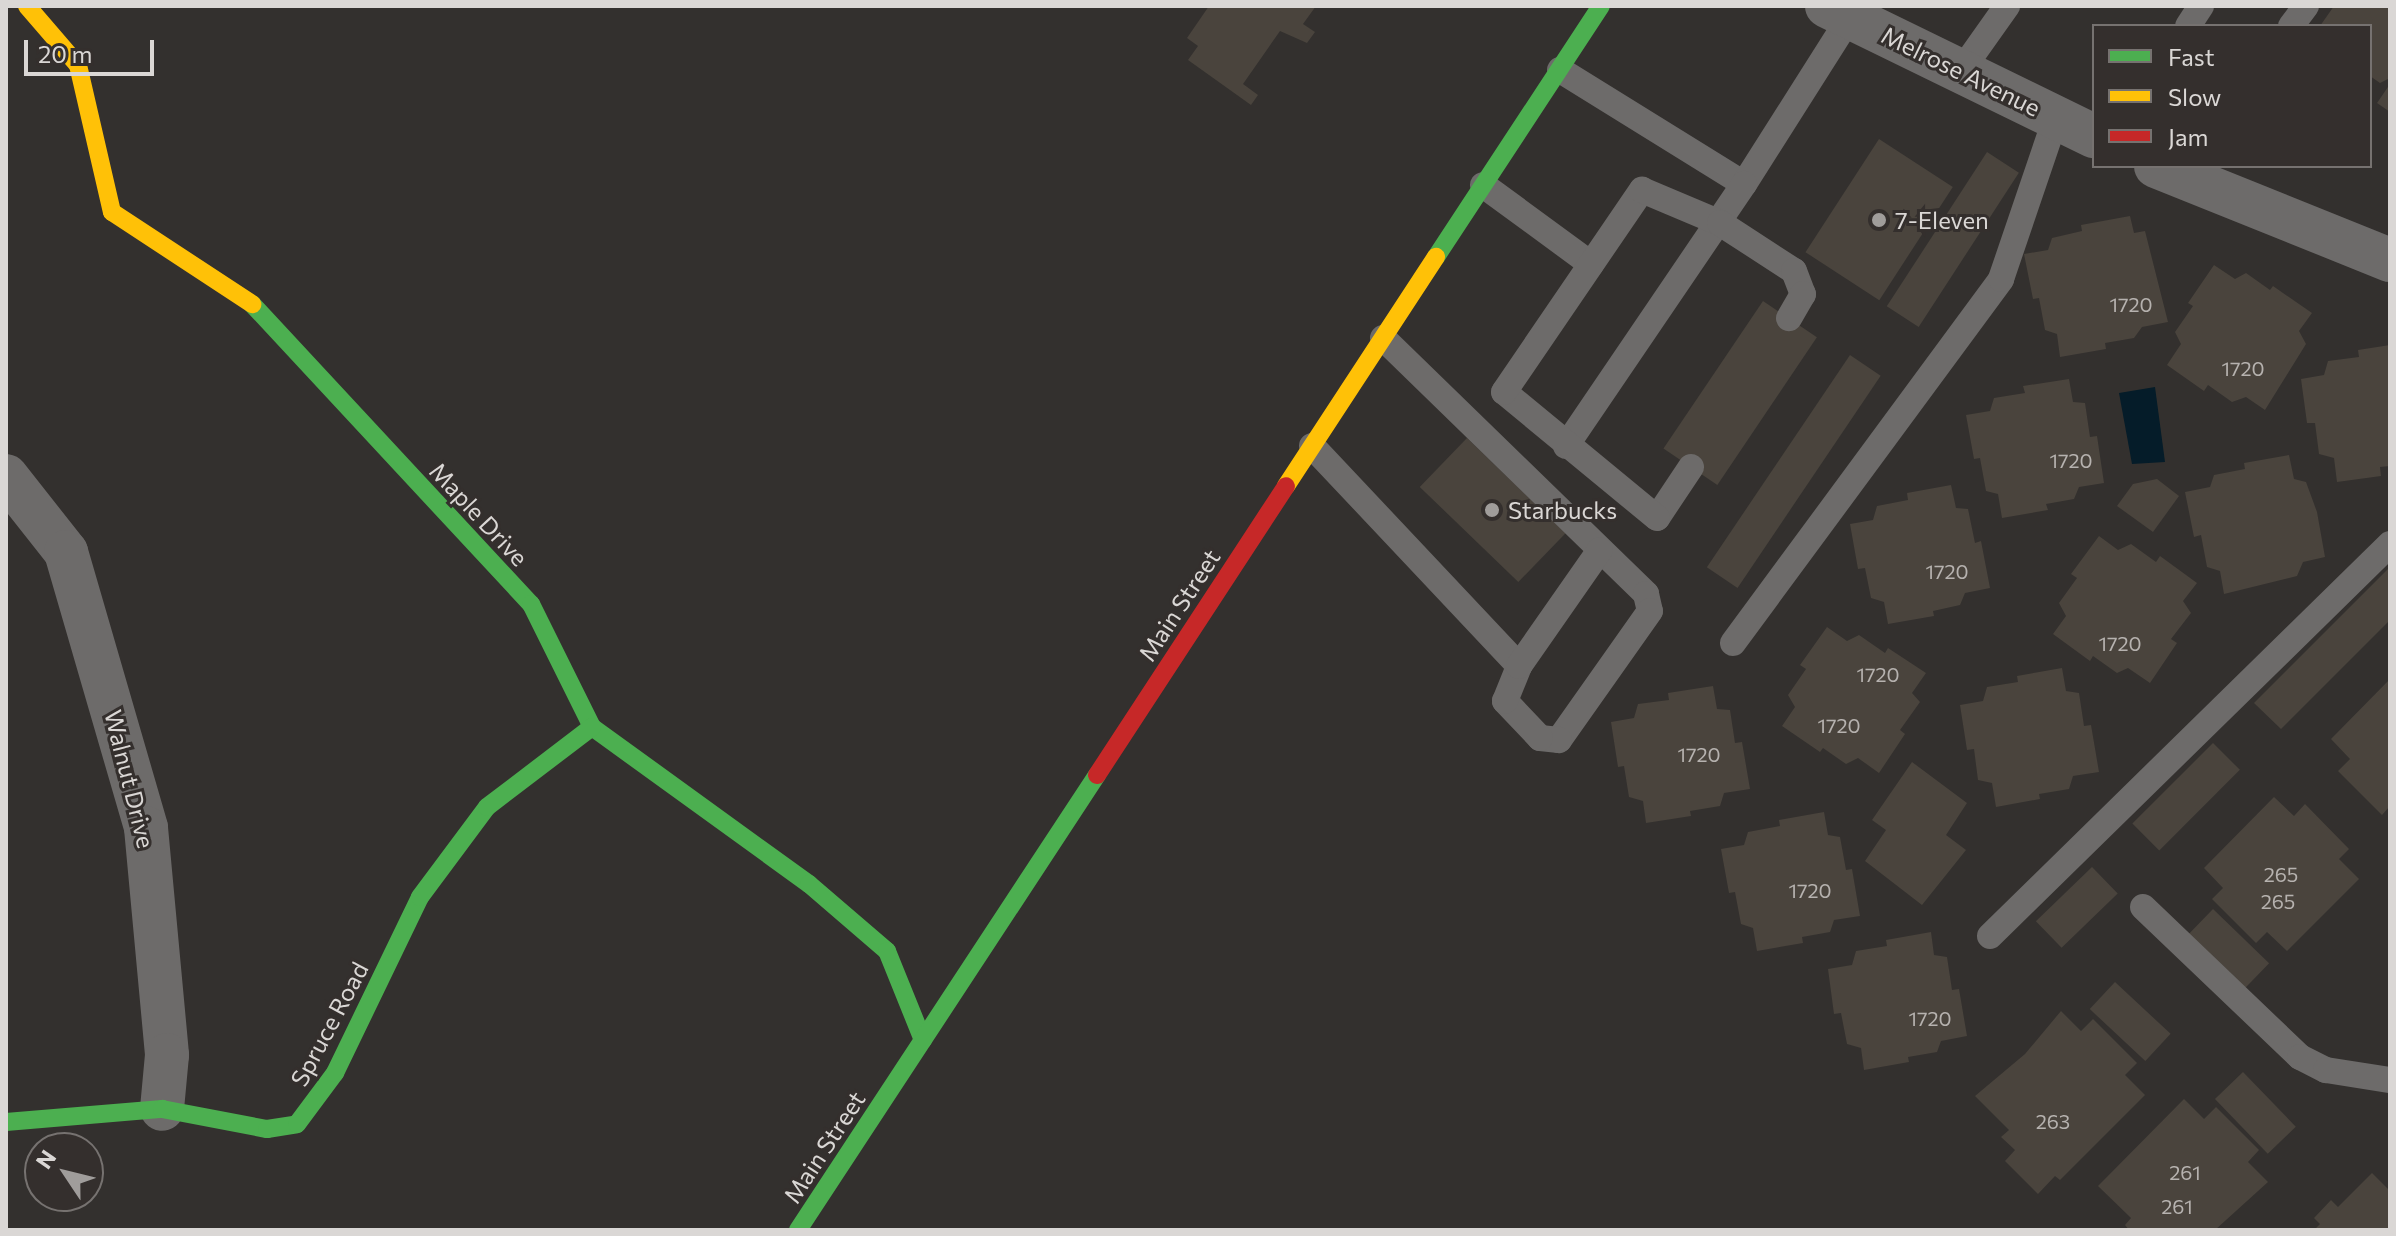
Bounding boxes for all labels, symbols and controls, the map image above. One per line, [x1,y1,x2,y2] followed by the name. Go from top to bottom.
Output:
[1877,20,2045,122] street label: Melrose Avenue
[28,24,158,74] scale bar
[2092,24,2372,168] legend
[38,39,92,68] text: 20 m
[2168,42,2215,71] text: Fast
[2168,82,2221,111] text: Slow
[2168,122,2208,151] text: Jam
[1895,206,1989,234] place label: 7-Eleven
[1870,211,1888,229] marker: 7-Eleven
[2109,292,2153,316] house number: 1720
[2221,356,2265,380] house number: 1720
[2049,448,2093,472] house number: 1720
[424,456,534,572] street label: Maple Drive
[1508,496,1617,524] place label: Starbucks
[1483,501,1501,519] marker: Starbucks
[1132,544,1226,666] street label: Main Street
[1925,559,1969,583] house number: 1720
[2098,631,2142,655] house number: 1720
[1856,662,1900,686] house number: 1720
[99,707,161,851] street label: Walnut Drive
[1817,713,1861,737] house number: 1720
[1677,742,1721,766] house number: 1720
[2264,862,2298,886] house number: 265
[1788,878,1832,902] house number: 1720
[2261,889,2295,913] house number: 265
[284,957,374,1091] street label: Spruce Road
[1908,1006,1952,1030] house number: 1720
[777,1086,871,1208] street label: Main Street
[2036,1109,2070,1133] house number: 263
[24,1132,104,1212] north arrow
[30,1145,61,1174] text: N
[2169,1160,2201,1184] house number: 261
[2161,1194,2193,1218] house number: 261

